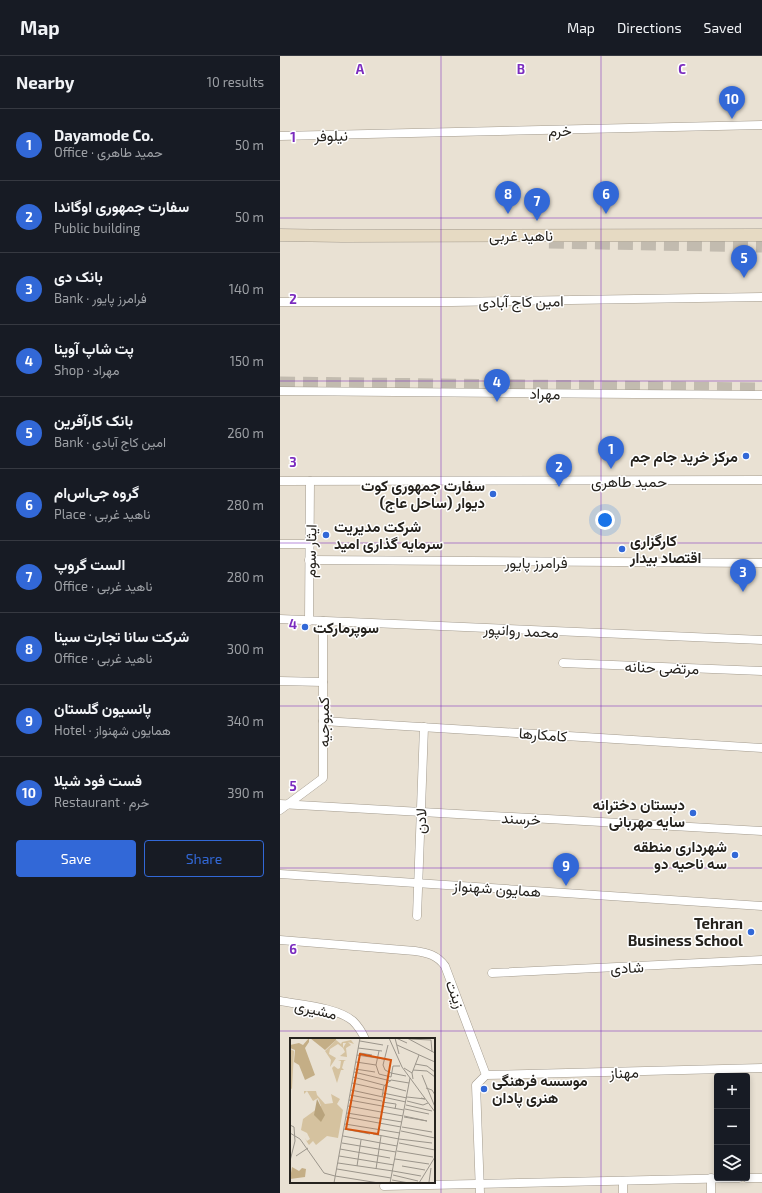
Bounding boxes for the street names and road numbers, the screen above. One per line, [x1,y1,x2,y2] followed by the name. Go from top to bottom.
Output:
[548,121,572,141] street label: خرم
[313,126,348,145] street label: نیلوفر
[489,226,553,246] street label: ناهید غربی
[478,291,564,314] street label: امین کاج آبادی
[529,384,561,403] street label: مهراد
[591,472,667,492] street label: حمید طاهری
[301,524,321,578] street label: ایثار سوم
[503,553,568,573] street label: فرامرز پایور
[482,619,559,643] street label: محمد روانپور
[624,657,700,679] street label: مرتضی حنانه
[314,696,333,747] street label: کمبوجیه
[518,723,568,746] street label: کامکارها
[411,808,430,834] street label: لادن
[501,808,541,829] street label: خرسند
[451,876,542,901] street label: همایون شهنواز
[610,957,644,979] street label: شادی
[442,977,470,1011] street label: زینت
[293,995,339,1025] street label: مشیری
[608,1062,639,1083] street label: مهناز

